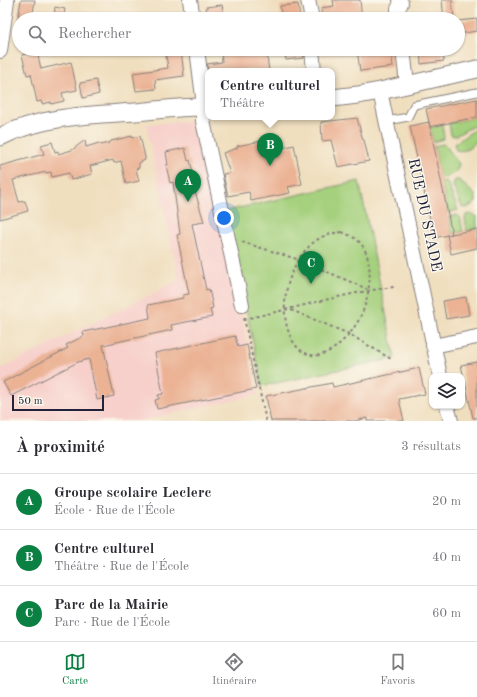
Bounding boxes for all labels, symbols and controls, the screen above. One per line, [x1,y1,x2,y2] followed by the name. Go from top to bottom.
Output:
[12,12,465,56] search box
[26,23,48,45] icon: search
[58,27,131,42] text: Rechercher
[205,68,335,120] popup
[220,79,320,94] text: Centre culturel
[220,97,264,110] text: Théâtre
[257,133,283,166] pin: B
[405,157,443,273] street label: RUE DU STADE
[175,169,201,202] pin: A
[214,208,234,228] your location
[298,251,324,284] pin: C
[429,373,465,409] map controls
[429,373,465,409] button: layers
[12,393,104,412] scale bar
[18,396,43,407] text: 50 m
[16,439,105,456] text: À proximité
[401,440,461,453] text: 3 résultats
[54,486,211,501] text: Groupe scolaire Leclerc
[24,495,34,508] text: A
[432,495,461,508] text: 20 m
[54,504,175,517] text: École · Rue de l'École
[54,542,154,557] text: Centre culturel
[24,551,34,564] text: B
[432,551,461,564] text: 40 m
[54,560,189,573] text: Théâtre · Rue de l'École
[54,598,168,613] text: Parc de la Mairie
[25,607,33,620] text: C
[432,607,461,620] text: 60 m
[54,616,170,629] text: Parc · Rue de l'École
[62,651,88,689] tab: Carte
[212,651,257,689] tab: Itinéraire
[380,651,415,689] tab: Favoris

